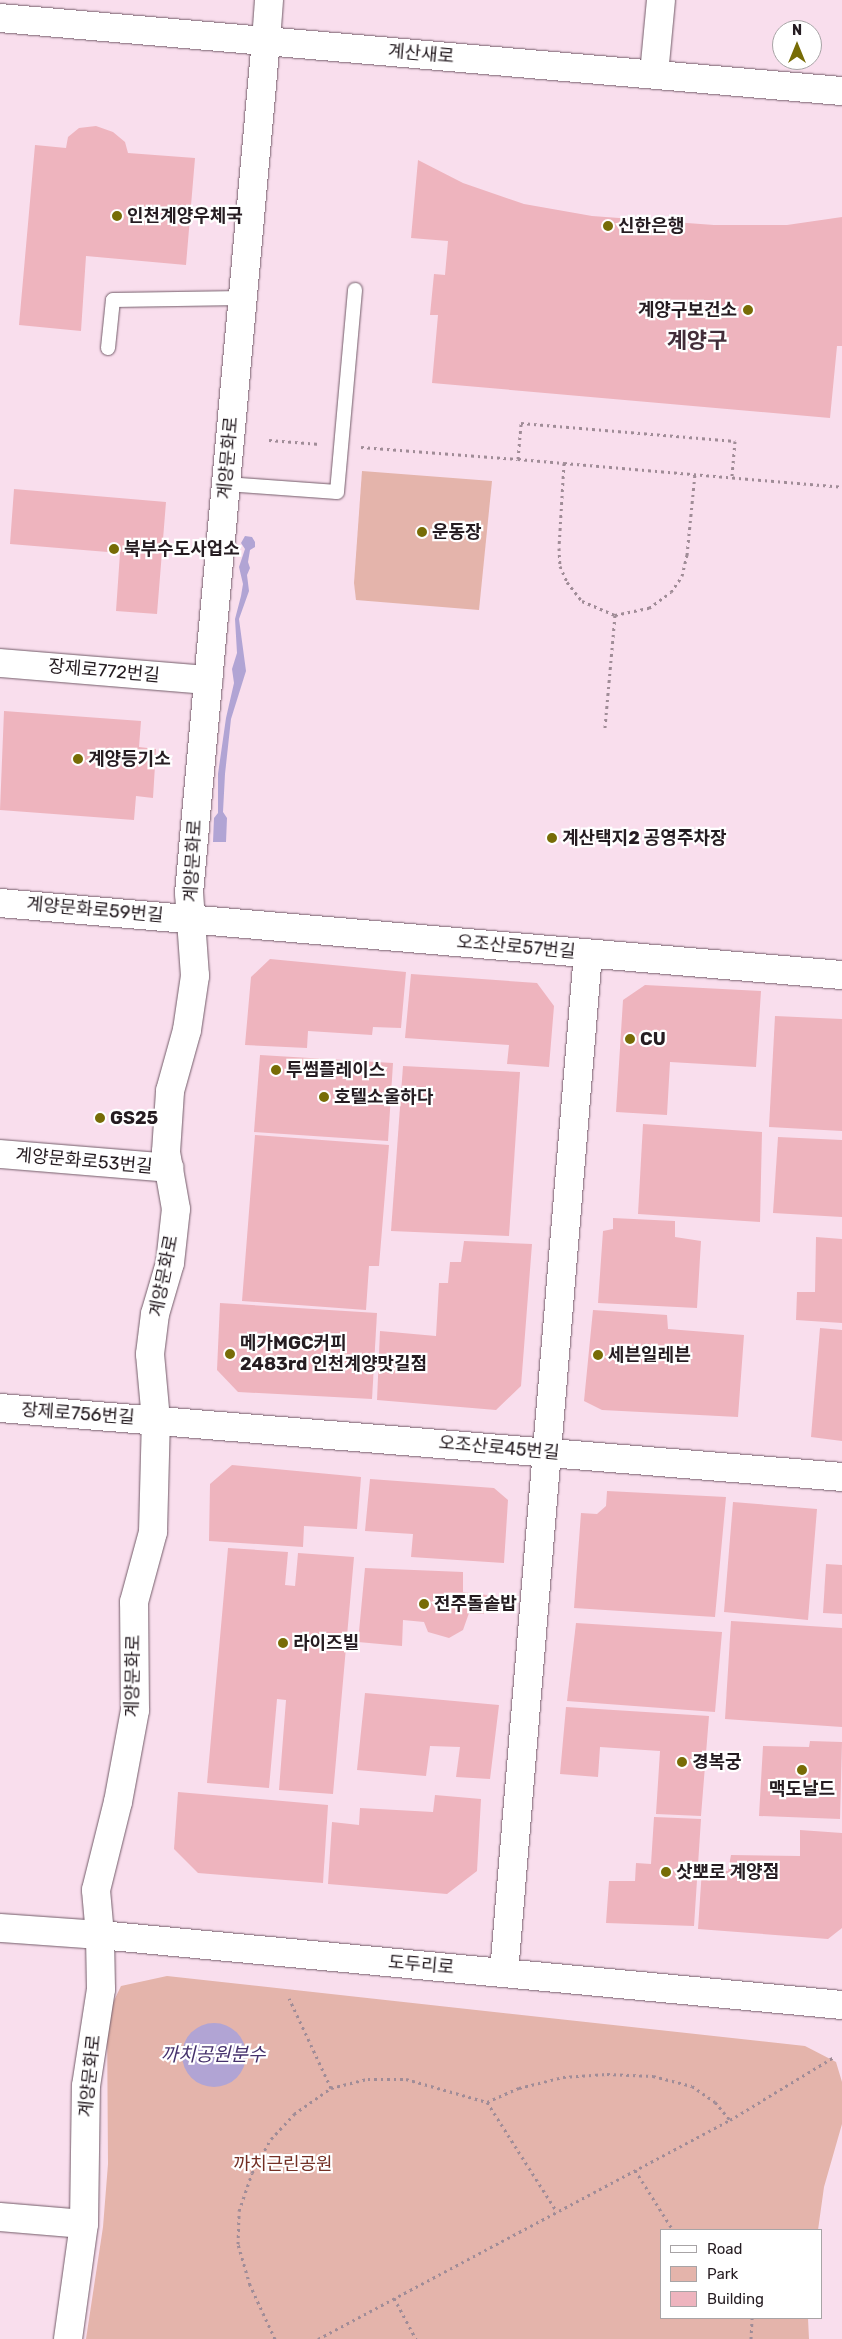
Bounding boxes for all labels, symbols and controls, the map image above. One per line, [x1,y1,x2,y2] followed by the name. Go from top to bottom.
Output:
[772,20,822,70] north arrow
[792,22,802,39] text: N
[387,40,455,68] street label: 계산새로
[127,205,243,227] place label: 인천계양우체국
[111,210,123,222] marker: 인천계양우체국
[618,215,684,237] place label: 신한은행
[602,220,614,232] marker: 신한은행
[638,299,737,321] place label: 계양구보건소
[741,303,755,317] marker: 계양구보건소
[667,328,727,354] district label: 계양구
[214,416,242,500] street label: 계양문화로
[432,521,482,543] place label: 운동장
[416,526,428,538] marker: 운동장
[124,538,240,560] place label: 북부수도사업소
[108,543,120,555] marker: 북부수도사업소
[47,655,161,687] street label: 장제로772번길
[88,748,171,770] place label: 계양등기소
[72,753,84,765] marker: 계양등기소
[180,819,206,903] street label: 계양문화로
[562,827,727,849] place label: 계산택지2 공영주차장
[546,832,558,844] marker: 계산택지2 공영주차장
[26,893,164,927] street label: 계양문화로59번길
[456,931,576,963] street label: 오조산로57번길
[640,1028,666,1050] place label: CU
[624,1033,636,1045] marker: CU
[286,1059,385,1081] place label: 투썸플레이스
[270,1064,282,1076] marker: 투썸플레이스
[334,1086,433,1108] place label: 호텔소울하다
[318,1091,330,1103] marker: 호텔소울하다
[110,1107,158,1129] place label: GS25
[94,1112,106,1124] marker: GS25
[15,1144,153,1178] street label: 계양문화로53번길
[145,1233,183,1319] street label: 계양문화로
[240,1333,427,1376] place label: 메가MGC커피 2483rd 인천계양맛길점
[608,1344,691,1366] place label: 세븐일레븐
[224,1348,236,1360] marker: 메가MGC커피 2483rd 인천계양맛길점
[592,1349,604,1361] marker: 세븐일레븐
[21,1399,135,1429] street label: 장제로756번길
[438,1432,560,1464] street label: 오조산로45번길
[434,1593,517,1615] place label: 전주돌솥밥
[418,1598,430,1610] marker: 전주돌솥밥
[293,1632,359,1654] place label: 라이즈빌
[121,1634,145,1718] street label: 계양문화로
[277,1637,289,1649] marker: 라이즈빌
[692,1751,742,1773] place label: 경복궁
[676,1756,688,1768] marker: 경복궁
[796,1764,808,1776] marker: 맥도날드
[769,1778,835,1800] place label: 맥도날드
[676,1861,779,1883] place label: 삿뽀로 계양점
[660,1866,672,1878] marker: 삿뽀로 계양점
[387,1951,455,1979] street label: 도두리로
[75,2034,105,2118] street label: 계양문화로
[161,2044,265,2066] water label: 까치공원분수
[233,2153,333,2175] park label: 까치근린공원
[660,2229,822,2319] legend
[707,2240,743,2258] text: Road
[707,2265,738,2283] text: Park
[707,2290,764,2308] text: Building

